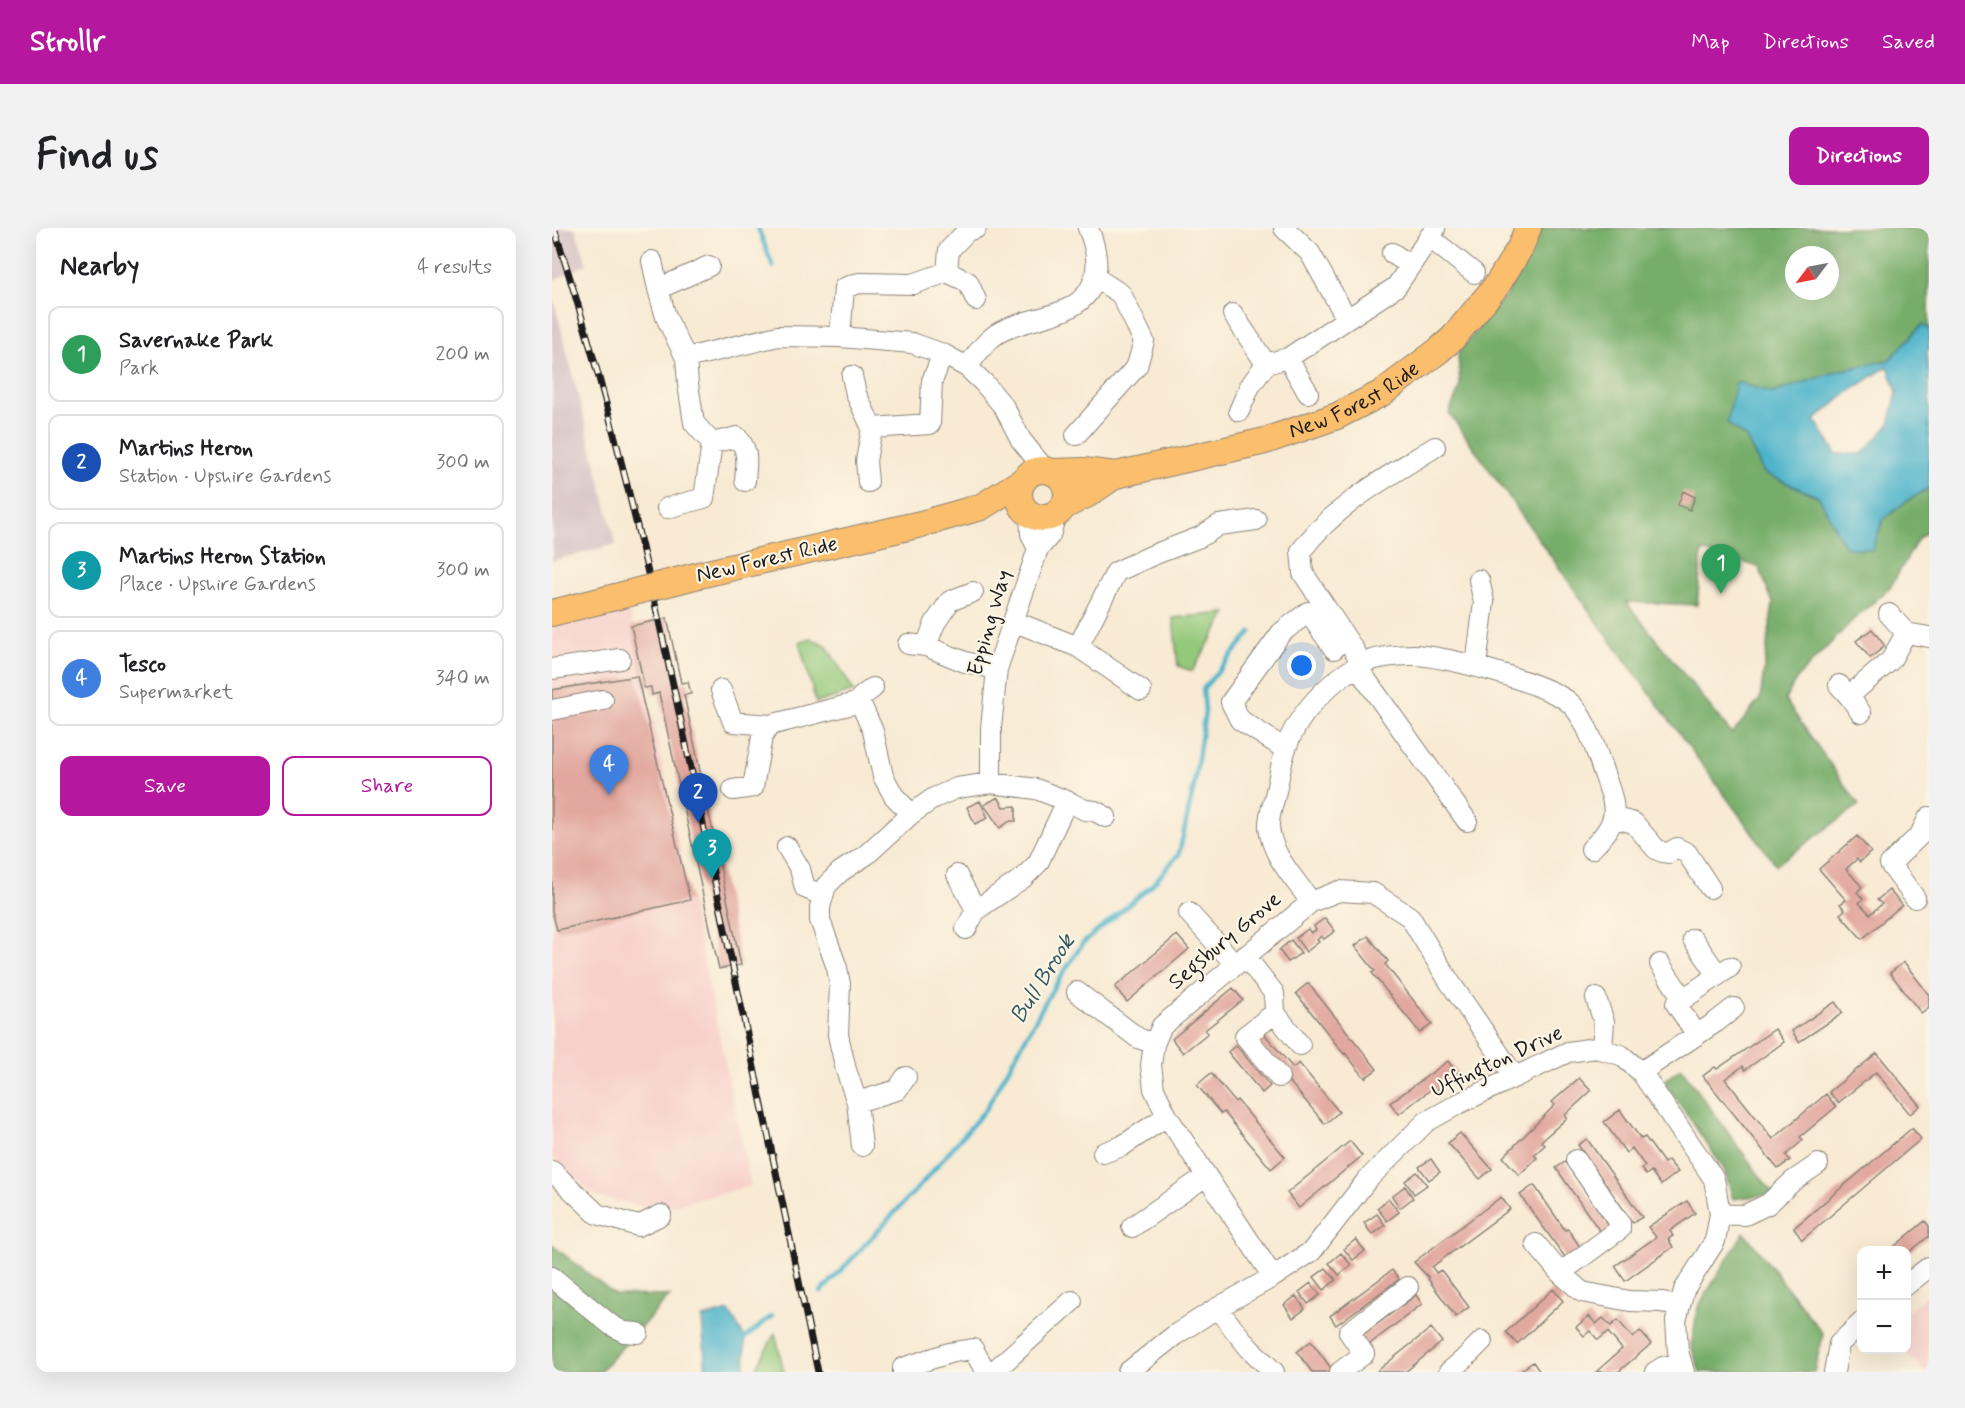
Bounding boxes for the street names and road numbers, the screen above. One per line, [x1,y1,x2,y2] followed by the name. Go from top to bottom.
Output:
[1285,355,1426,446] street label: New Forest Ride
[693,530,841,590] street label: New Forest Ride
[962,567,1019,680] street label: Epping Way
[1163,885,1289,999] street label: Segsbury Grove
[1427,1019,1569,1107] street label: Uffington Drive

